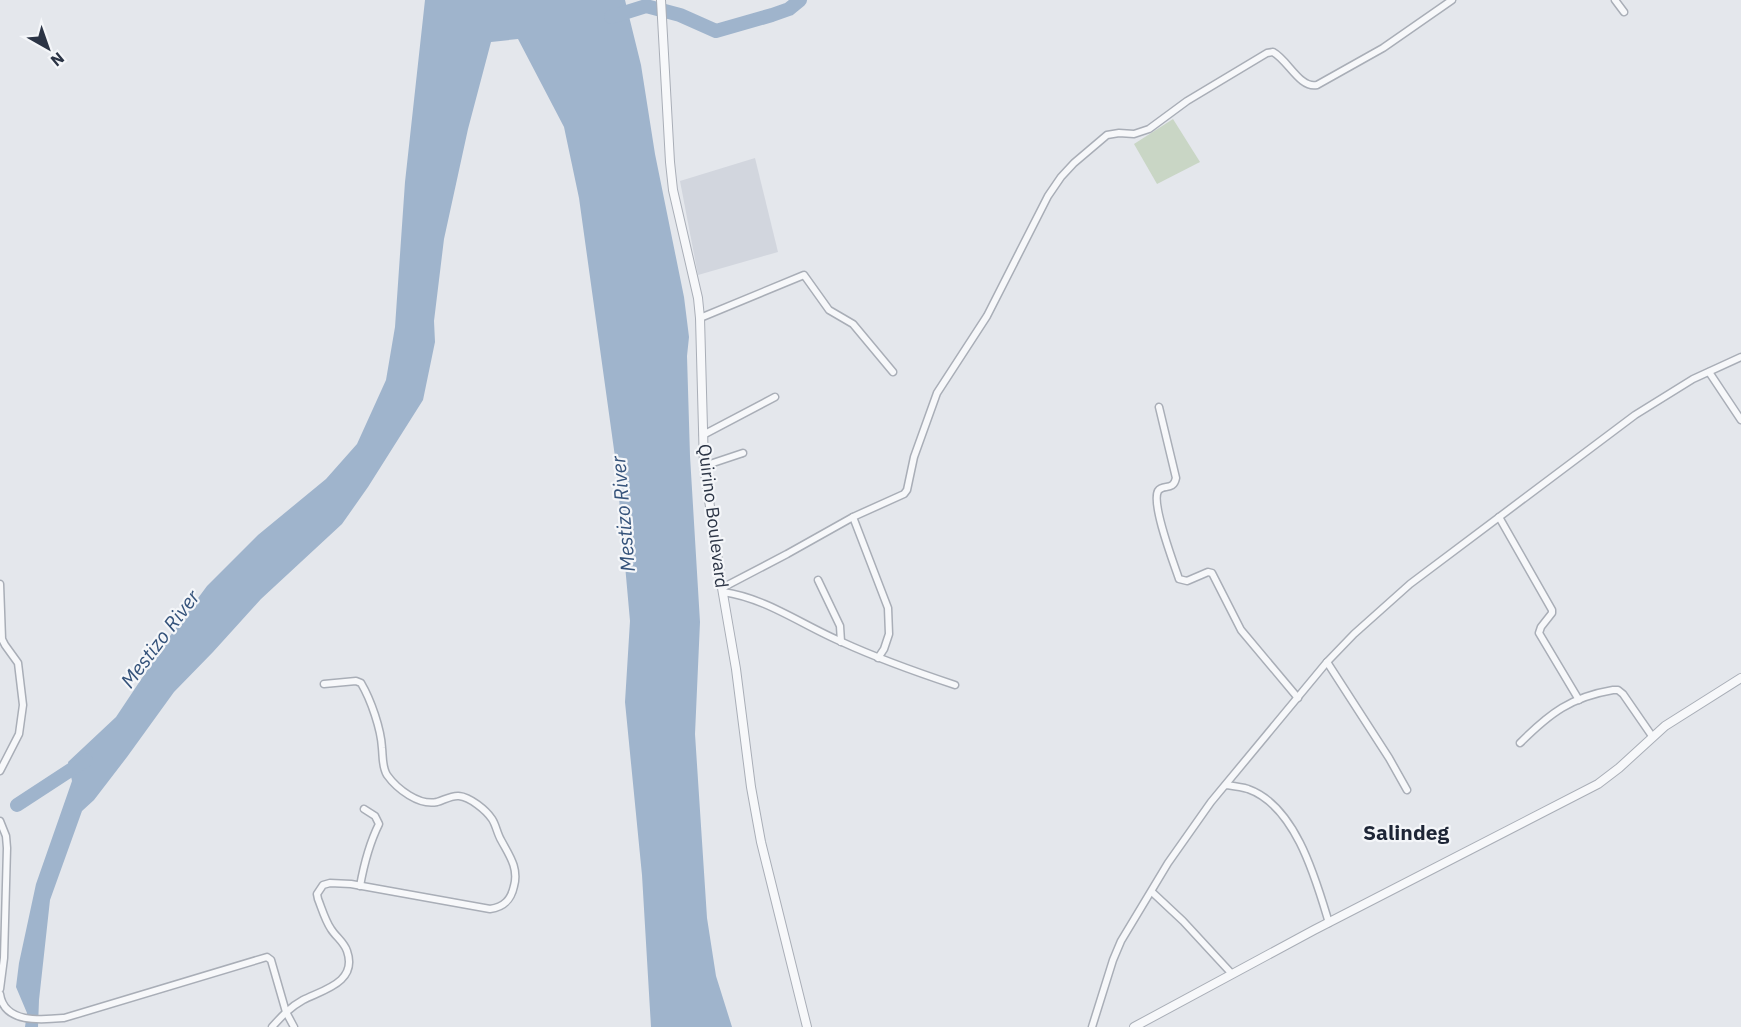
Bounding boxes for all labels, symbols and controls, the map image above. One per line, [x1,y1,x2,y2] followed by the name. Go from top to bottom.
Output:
[18,18,78,78] north arrow
[47,48,69,71] text: N
[693,443,734,589] street label: Quirino Boulevard
[604,454,641,573] water label: Mestizo River
[114,584,206,693] water label: Mestizo River
[1363,818,1449,846] district label: Salindeg

